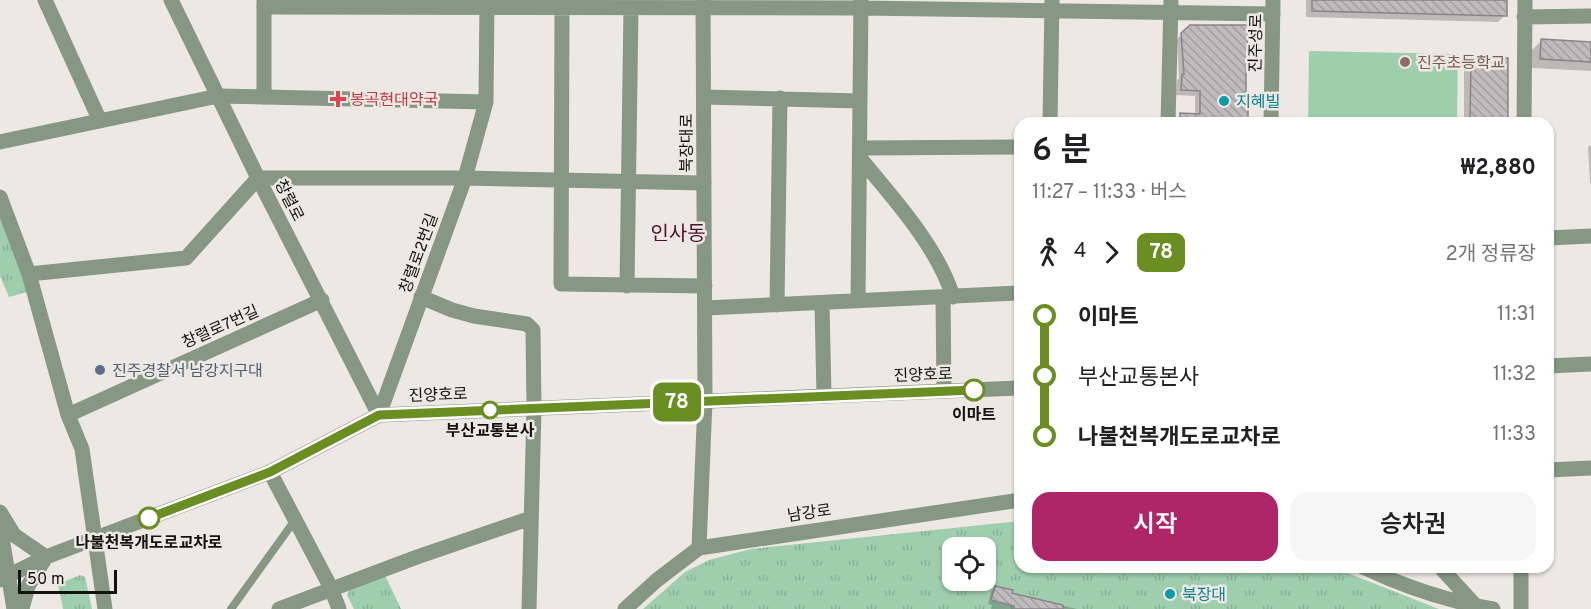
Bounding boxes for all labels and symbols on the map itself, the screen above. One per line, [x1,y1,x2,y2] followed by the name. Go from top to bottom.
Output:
[1246,13,1268,73] street label: 진주성로
[1417,54,1505,74] place label: 진주초등학교
[1398,55,1412,69] marker: 진주초등학교
[350,91,438,111] place label: 봉곡현대약국
[331,92,345,106] marker: 봉곡현대약국
[1236,93,1280,113] place label: 지혜빌
[1217,94,1231,108] marker: 지혜빌
[678,113,698,172] street label: 북장대로
[269,177,307,225] street label: 창렬로
[396,211,444,296] street label: 창렬로2번길
[650,222,706,248] district label: 인사동
[179,302,262,354] street label: 창렬로7번길
[112,362,263,382] place label: 진주경찰서 남강지구대
[93,363,107,377] marker: 진주경찰서 남강지구대
[893,365,953,387] street label: 진양호로
[963,379,985,401] marker: 이마트
[650,382,704,422] line badge: 78
[408,385,468,407] street label: 진양호로
[481,401,499,419] marker: 부산교통본사
[952,406,996,426] place label: 이마트
[446,422,534,442] place label: 부산교통본사
[786,501,833,527] street label: 남강로
[138,507,160,529] marker: 나불천복개도로교차로
[75,533,223,554] place label: 나불천복개도로교차로
[18,567,117,594] scale bar
[1182,586,1226,606] place label: 북장대
[1163,587,1177,601] marker: 북장대

